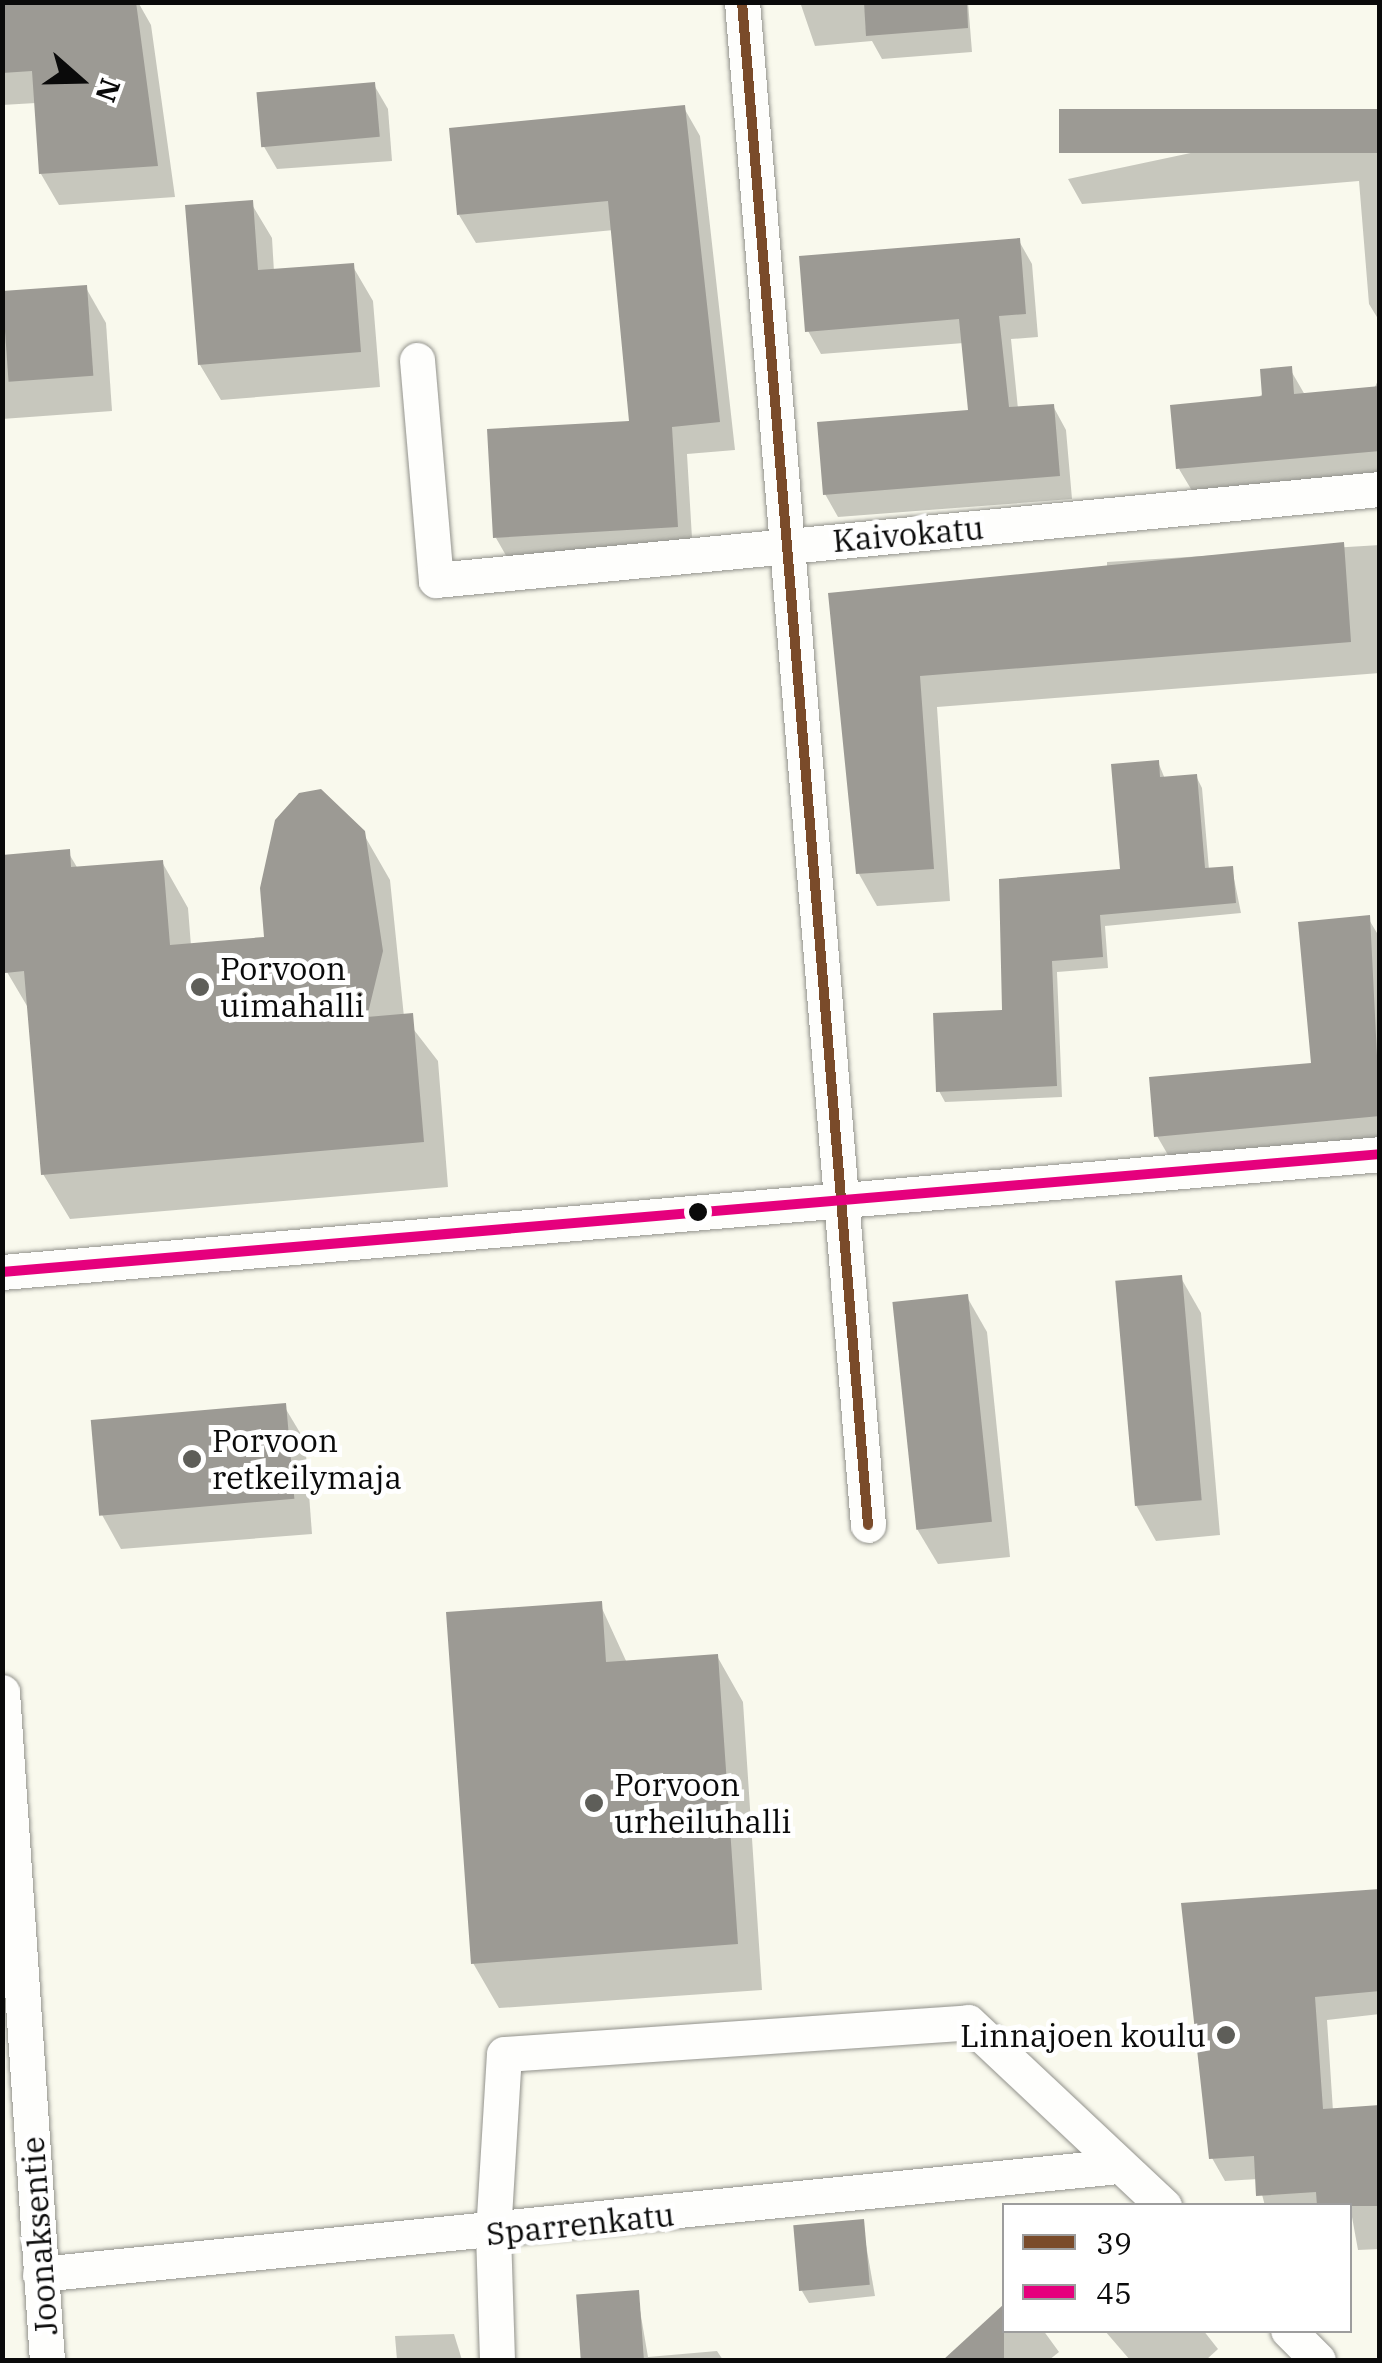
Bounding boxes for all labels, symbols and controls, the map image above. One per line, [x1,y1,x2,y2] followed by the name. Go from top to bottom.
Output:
[30,30,130,130] north arrow
[87,74,130,107] text: N
[831,508,985,560] street label: Kaivokatu
[220,950,365,1025] place label: Porvoon uimahalli
[189,976,211,998] marker: Porvoon uimahalli
[688,1202,708,1222] unlabelled marker
[212,1422,402,1497] place label: Porvoon retkeilymaja
[181,1448,203,1470] marker: Porvoon retkeilymaja
[614,1766,791,1841] place label: Porvoon urheiluhalli
[583,1792,605,1814] marker: Porvoon urheiluhalli
[960,2016,1206,2054] place label: Linnajoen koulu
[1215,2024,1237,2046] marker: Linnajoen koulu
[13,2135,65,2337] street label: Joonaksentie
[484,2195,676,2253] street label: Sparrenkatu
[1002,2203,1352,2333] legend
[1096,2223,1132,2262] text: 39
[1096,2273,1132,2312] text: 45

